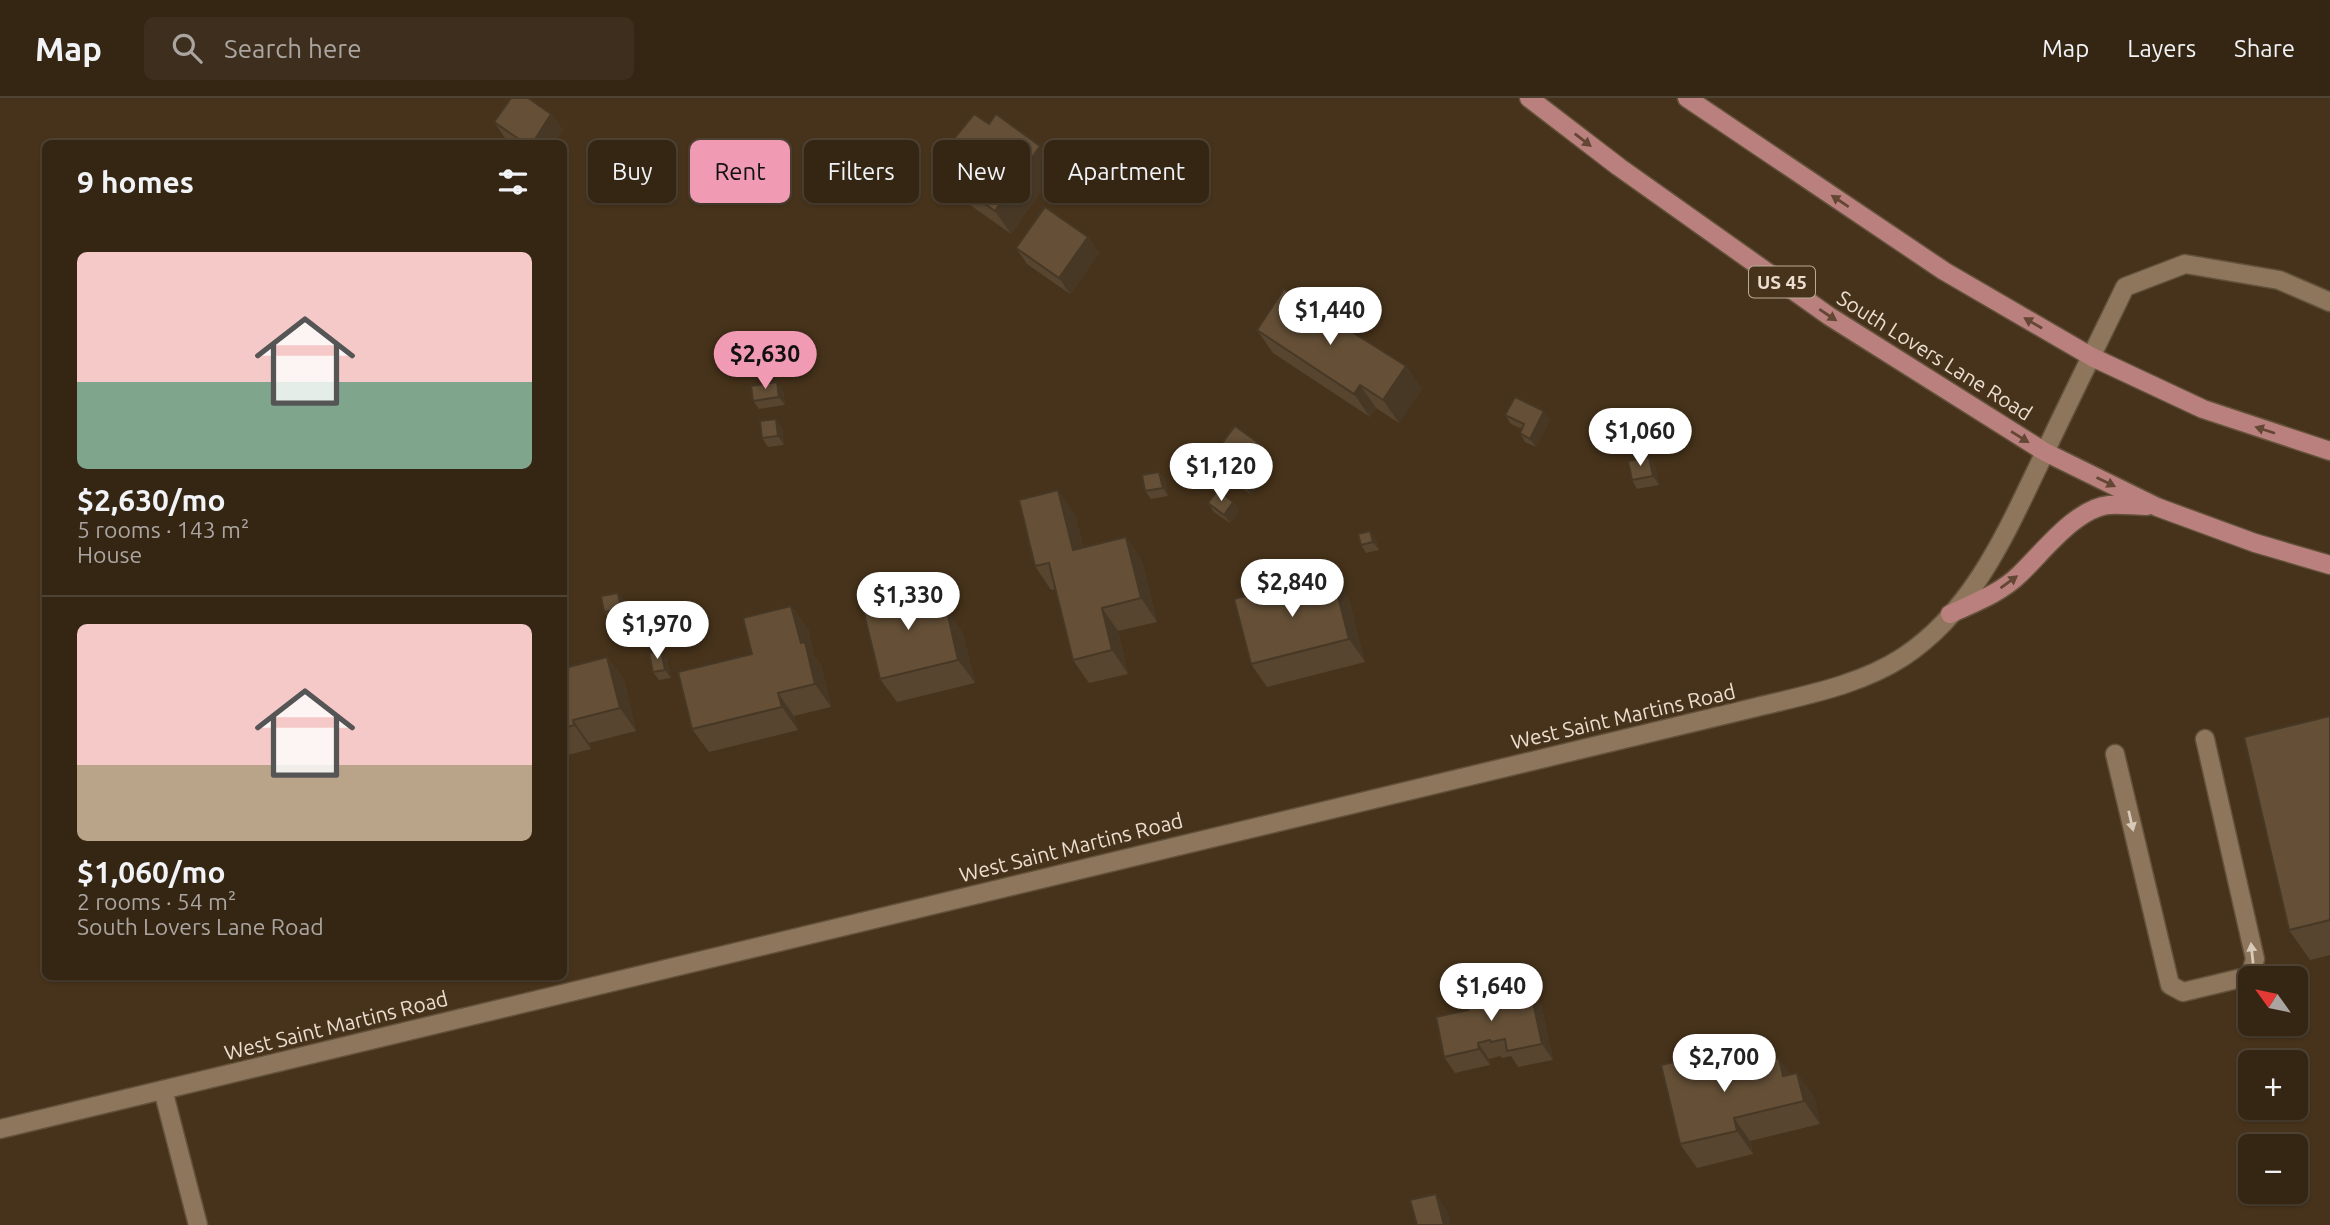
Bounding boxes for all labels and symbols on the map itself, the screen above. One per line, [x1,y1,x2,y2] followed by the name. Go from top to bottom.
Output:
[1574,132,1592,147] one-way arrow
[1831,195,1850,208] one-way arrow
[1749,266,1815,298] road number: US 45
[1833,285,2037,425] street label: South Lovers Lane Road
[1273,288,1387,347] pin: $1,440
[1819,308,1837,322] one-way arrow
[2023,317,2042,329] one-way arrow
[708,331,822,391] pin: $2,630
[1583,408,1697,468] pin: $1,060
[2254,424,2275,434] one-way arrow
[2011,430,2030,443] one-way arrow
[1164,444,1278,503] pin: $1,120
[2096,476,2116,488] one-way arrow
[1235,560,1349,619] pin: $2,840
[851,573,965,632] pin: $1,330
[2000,575,2019,589] one-way arrow
[600,602,714,661] pin: $1,970
[1508,678,1738,754] street label: West Saint Martins Road
[957,808,1185,886] street label: West Saint Martins Road
[2125,810,2136,832] one-way arrow
[2247,942,2258,964] one-way arrow
[1434,964,1548,1023] pin: $1,640
[2238,966,2308,1036] north arrow
[222,986,450,1064] street label: West Saint Martins Road
[1667,1034,1781,1094] pin: $2,700

